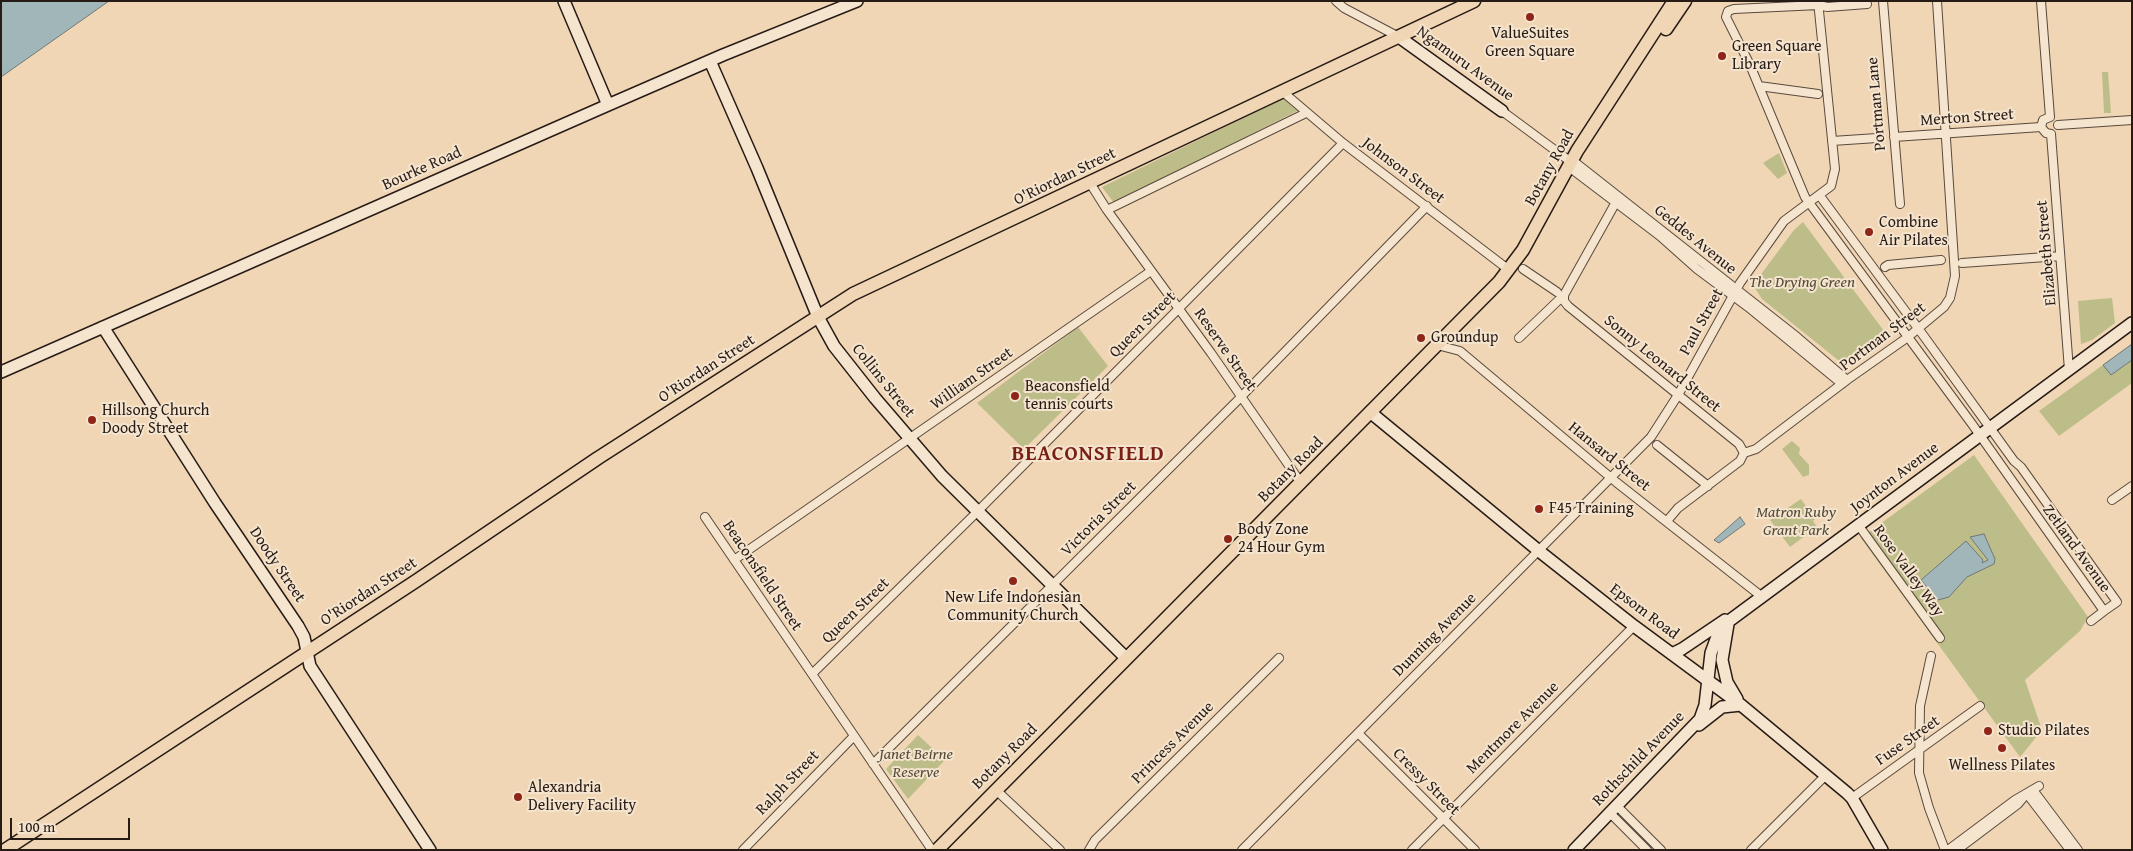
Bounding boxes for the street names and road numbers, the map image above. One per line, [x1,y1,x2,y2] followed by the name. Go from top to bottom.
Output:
[1413,22,1517,106] street label: Ngamuru Avenue
[1863,56,1891,152] street label: Portman Lane
[1919,105,2015,131] street label: Merton Street
[1521,126,1579,210] street label: Botany Road
[1358,134,1448,208] street label: Johnson Street
[379,143,465,195] street label: Bourke Road
[1011,144,1119,210] street label: O'Riordan Street
[2033,199,2061,307] street label: Elizabeth Street
[1650,201,1740,279] street label: Geddes Avenue
[1676,285,1728,359] street label: Paul Street
[1106,288,1180,362] street label: Queen Street
[1836,298,1930,376] street label: Portman Street
[1190,305,1260,395] street label: Reserve Street
[1600,311,1724,417] street label: Sonny Leonard Street
[655,331,759,407] street label: O'Riordan Street
[847,340,919,422] street label: Collins Street
[927,344,1017,414] street label: William Street
[1564,418,1654,496] street label: Hansard Street
[1254,433,1328,507] street label: Botany Road
[1847,439,1943,517] street label: Joynton Avenue
[1057,477,1141,561] street label: Victoria Street
[2038,501,2114,597] street label: Zetland Avenue
[718,517,806,635] street label: Beaconsfield Street
[1868,522,1948,620] street label: Rose Valley Way
[245,524,309,606] street label: Doody Street
[317,554,421,630] street label: O'Riordan Street
[818,574,894,648] street label: Queen Street
[1606,580,1682,644] street label: Epsom Road
[1389,589,1481,681] street label: Dunning Avenue
[1463,678,1563,778] street label: Mentmore Avenue
[1128,698,1218,788] street label: Princess Avenue
[1589,708,1689,810] street label: Rothschild Avenue
[1872,712,1944,770] street label: Fuse Street
[968,720,1042,794] street label: Botany Road
[1388,744,1464,820] street label: Cressy Street
[752,747,824,819] street label: Ralph Street

